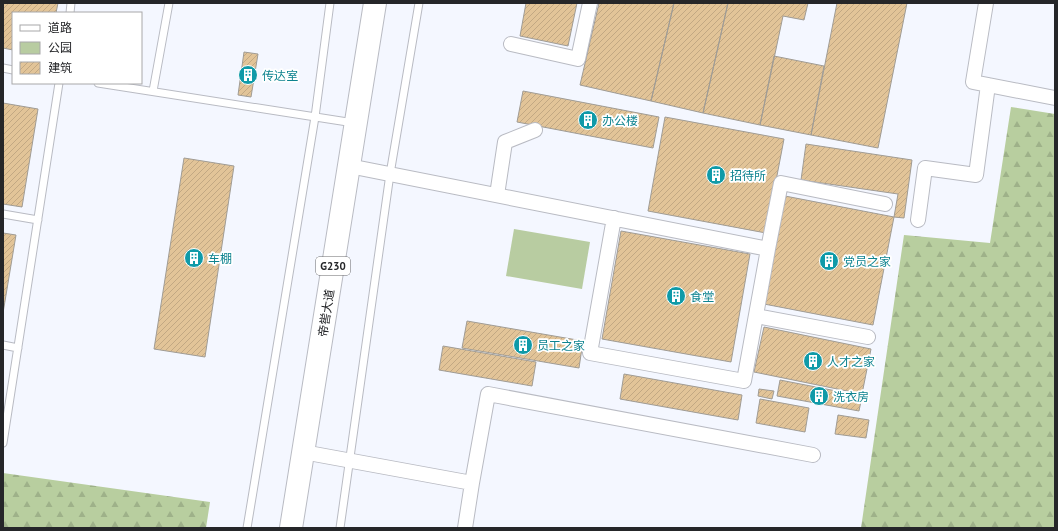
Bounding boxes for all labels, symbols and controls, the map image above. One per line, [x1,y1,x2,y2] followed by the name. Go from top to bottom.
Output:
[12,12,142,84] legend
[48,20,72,35] text: 道路
[48,40,72,55] text: 公园
[48,60,72,75] text: 建筑
[237,64,259,86] building icon: 传达室
[262,68,298,83] place label: 传达室
[577,109,599,131] building icon: 办公楼
[602,113,638,128] place label: 办公楼
[705,164,727,186] building icon: 招待所
[730,168,766,183] place label: 招待所
[183,247,205,269] building icon: 车棚
[818,250,840,272] building icon: 党员之家
[208,251,232,266] place label: 车棚
[843,254,891,269] place label: 党员之家
[316,257,350,275] road number: G230
[665,285,687,307] building icon: 食堂
[315,288,337,338] street label: 帝喾大道
[690,289,714,304] place label: 食堂
[512,334,534,356] building icon: 员工之家
[537,338,585,353] place label: 员工之家
[802,350,824,372] building icon: 人才之家
[827,354,875,369] place label: 人才之家
[808,385,830,407] building icon: 洗衣房
[833,389,869,404] place label: 洗衣房

